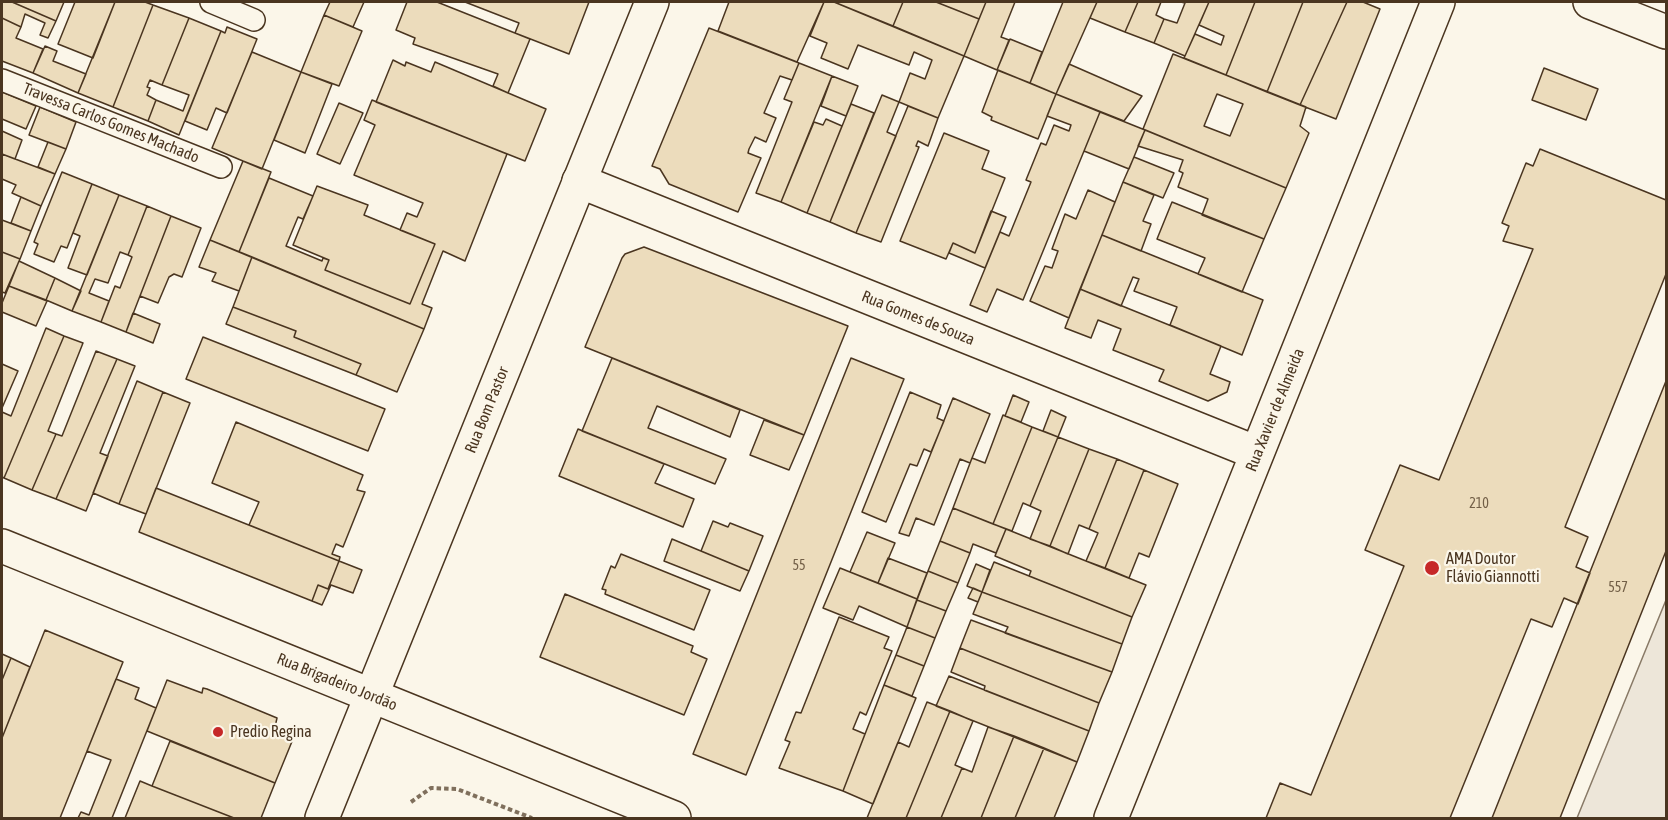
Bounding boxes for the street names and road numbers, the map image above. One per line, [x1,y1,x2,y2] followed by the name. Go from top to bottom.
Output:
[20,79,202,167] street label: Travessa Carlos Gomes Machado
[859,287,977,349] street label: Rua Gomes de Souza
[1242,346,1308,474] street label: Rua Xavier de Almeida
[461,364,513,456] street label: Rua Bom Pastor
[274,649,400,715] street label: Rua Brigadeiro Jordão

